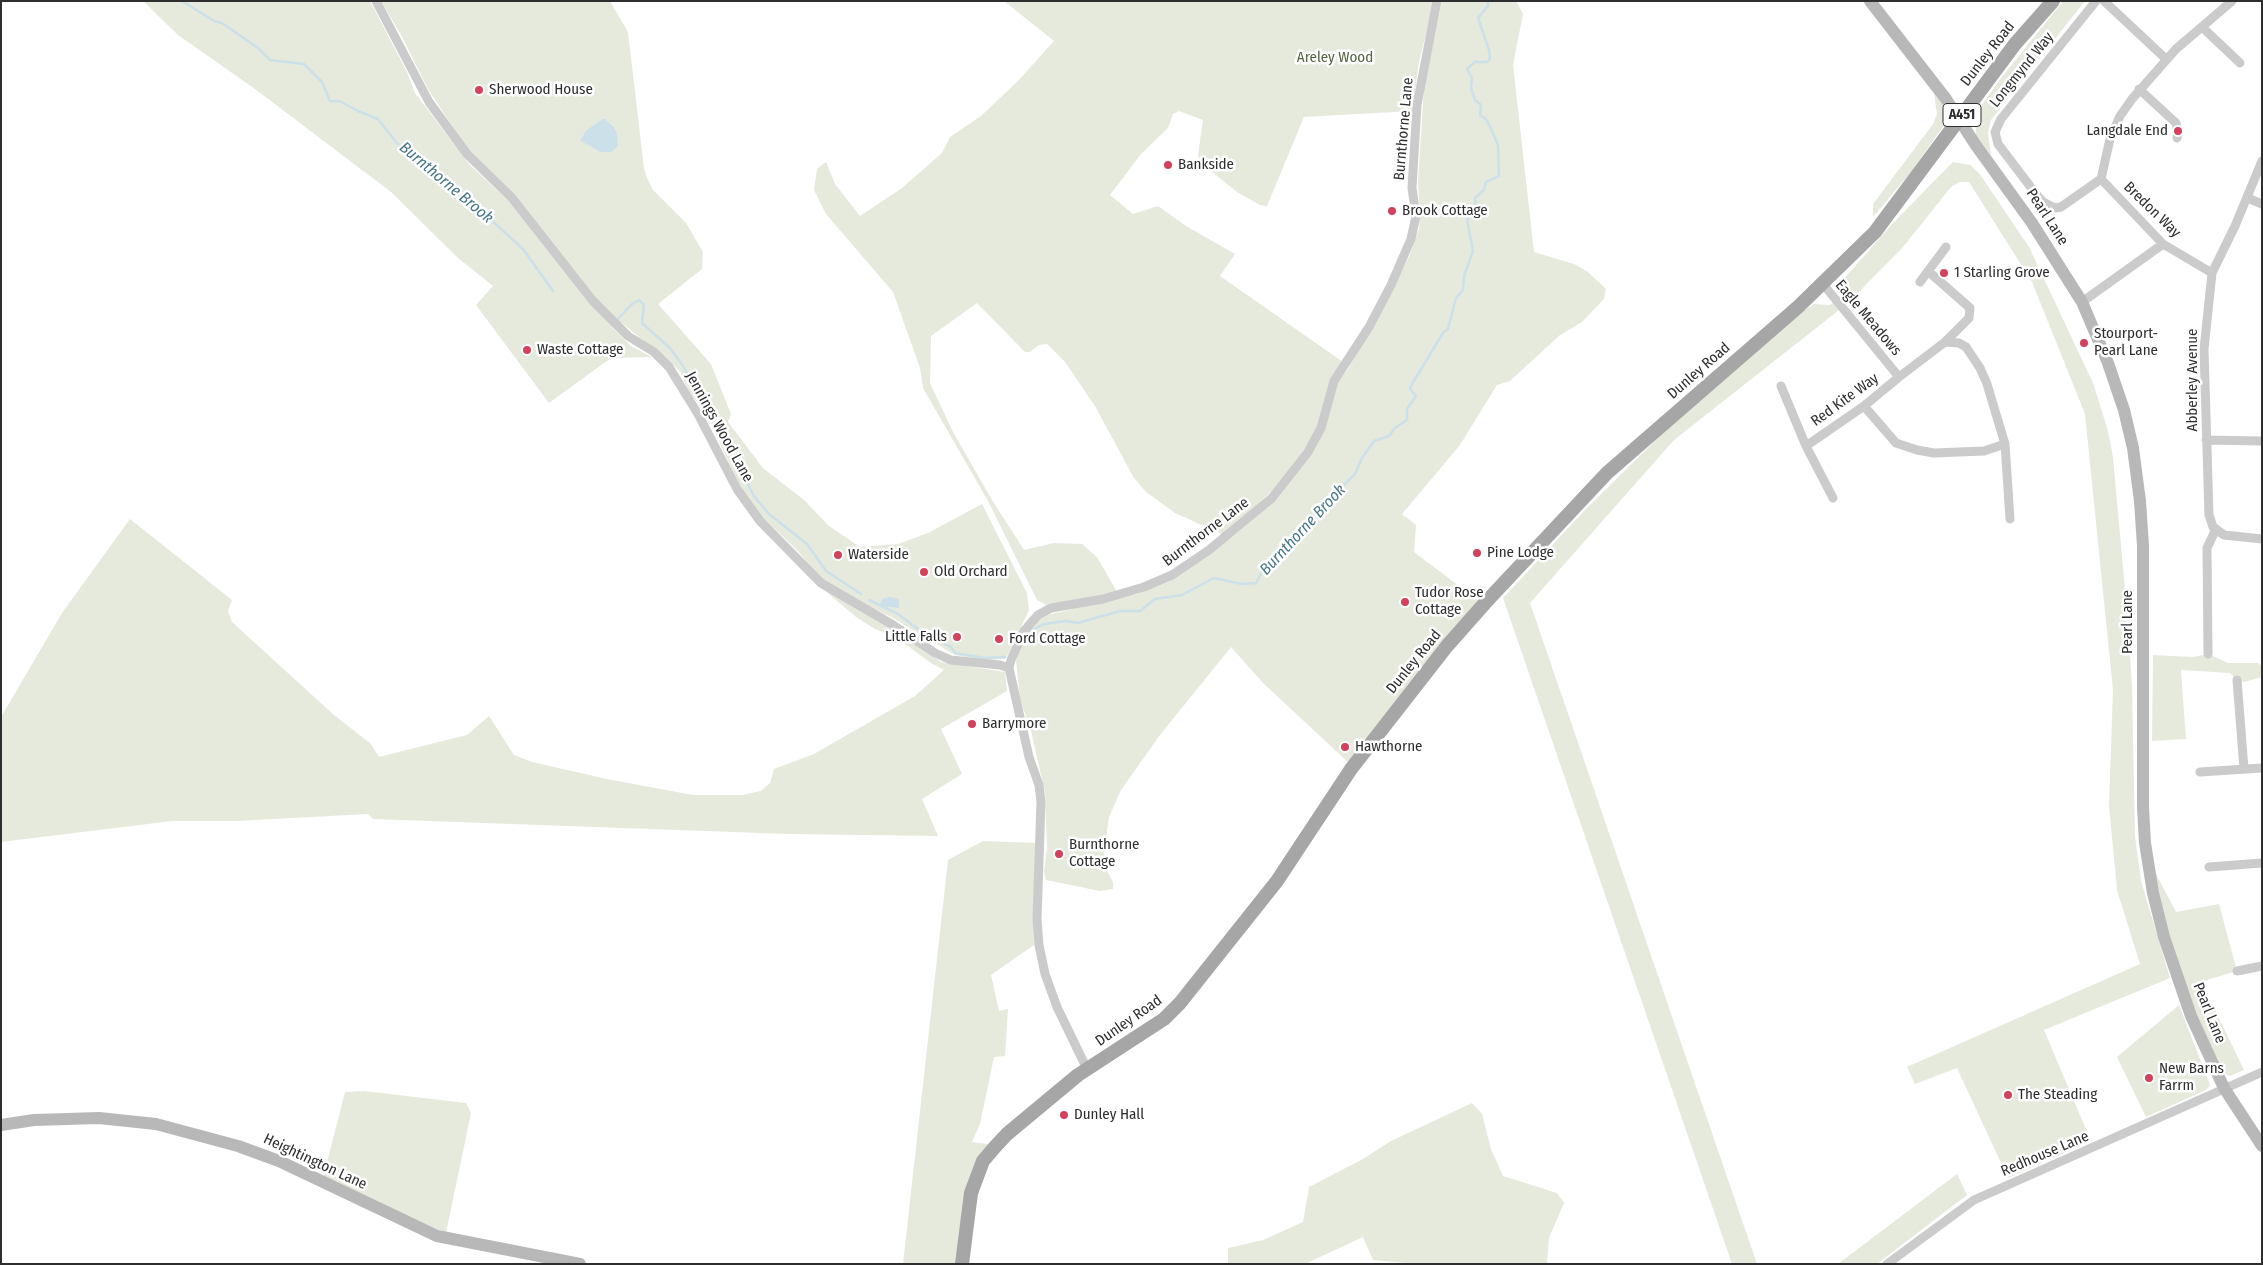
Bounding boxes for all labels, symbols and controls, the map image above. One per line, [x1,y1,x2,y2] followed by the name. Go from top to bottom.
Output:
[1957,18,2019,90] street label: Dunley Road
[1986,29,2058,111] street label: Longmynd Way
[1297,49,1373,67] park label: Areley Wood
[1391,77,1417,181] street label: Burnthorne Lane
[489,81,593,99] place label: Sherwood House
[473,84,485,96] marker: Sherwood House
[1943,104,1981,126] road number: A451
[2087,122,2168,140] place label: Langdale End
[2172,125,2184,137] marker: Langdale End
[395,138,497,228] water label: Burnthorne Brook
[1178,156,1234,174] place label: Bankside
[1162,159,1174,171] marker: Bankside
[2120,178,2184,242] street label: Bredon Way
[2022,185,2072,249] street label: Pearl Lane
[1402,202,1488,220] place label: Brook Cottage
[1386,205,1398,217] marker: Brook Cottage
[1954,264,2050,282] place label: 1 Starling Grove
[1938,267,1950,279] marker: 1 Starling Grove
[1831,276,1905,360] street label: Eagle Meadows
[2094,325,2158,360] place label: Stourport- Pearl Lane
[2184,328,2202,432] street label: Abberley Avenue
[2078,337,2090,349] marker: Stourport- Pearl Lane
[1664,339,1734,403] street label: Dunley Road
[537,341,623,359] place label: Waste Cottage
[521,344,533,356] marker: Waste Cottage
[681,369,757,485] street label: Jennings Wood Lane
[1808,370,1882,430] street label: Red Kite Way
[1256,481,1350,579] water label: Burnthorne Brook
[1159,494,1253,570] street label: Burnthorne Lane
[1487,544,1554,562] place label: Pine Lodge
[848,546,909,564] place label: Waterside
[1471,547,1483,559] marker: Pine Lodge
[832,549,844,561] marker: Waterside
[934,563,1008,581] place label: Old Orchard
[918,566,930,578] marker: Old Orchard
[1415,584,1484,619] place label: Tudor Rose Cottage
[2119,590,2137,654] street label: Pearl Lane
[1399,596,1411,608] marker: Tudor Rose Cottage
[1383,626,1445,698] street label: Dunley Road
[885,628,947,646] place label: Little Falls
[1009,630,1086,648] place label: Ford Cottage
[951,631,963,643] marker: Little Falls
[993,633,1005,645] marker: Ford Cottage
[982,715,1046,733] place label: Barrymore
[966,718,978,730] marker: Barrymore
[1355,738,1422,756] place label: Hawthorne
[1339,741,1351,753] marker: Hawthorne
[1069,836,1139,871] place label: Burnthorne Cottage
[1053,848,1065,860] marker: Burnthorne Cottage
[2189,980,2229,1046] street label: Pearl Lane
[1092,992,1166,1050] street label: Dunley Road
[2159,1060,2224,1095] place label: New Barns Farrm
[2143,1072,2155,1084] marker: New Barns Farrm
[2018,1086,2097,1104] place label: The Steading
[2002,1089,2014,1101] marker: The Steading
[1074,1106,1144,1124] place label: Dunley Hall
[1058,1109,1070,1121] marker: Dunley Hall
[1998,1127,2092,1181] street label: Redhouse Lane
[260,1130,370,1194] street label: Heightington Lane

